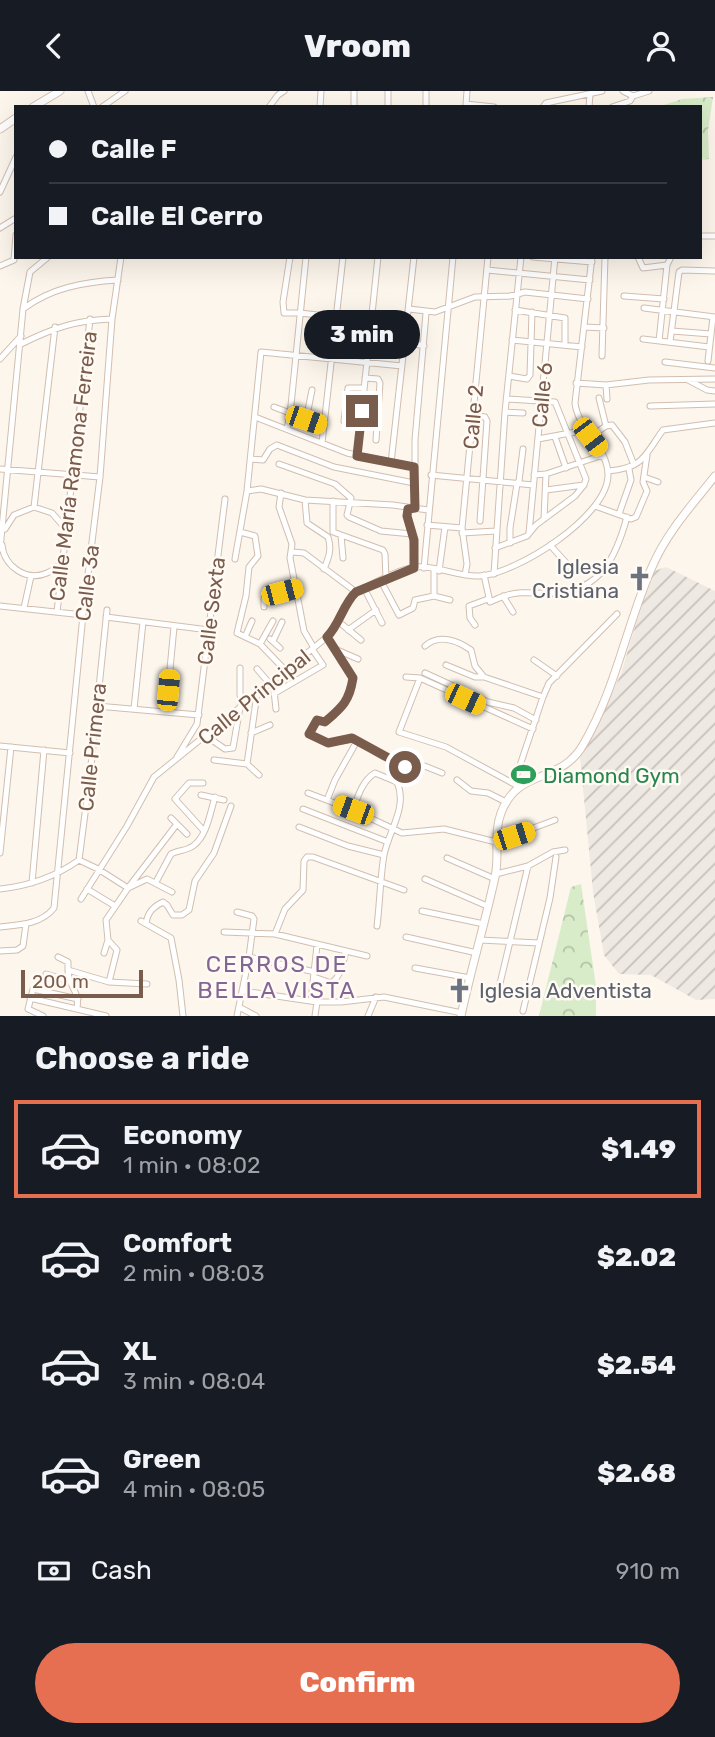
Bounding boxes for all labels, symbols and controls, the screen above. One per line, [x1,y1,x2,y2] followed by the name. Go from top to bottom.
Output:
[35,27,73,65] icon: back
[304,27,411,65] text: Vroom
[642,27,680,65] icon: person
[91,134,177,165] text: Calle F
[91,201,263,232] text: Calle El Cerro
[304,309,420,359] callout: 3 min
[330,320,394,348] text: 3 min
[44,329,102,603] street label: Calle María Ramona Ferreira
[527,361,557,429] street label: Calle 6
[458,384,488,450] street label: Calle 2
[346,395,378,427] route end
[283,403,330,437] car
[569,414,612,460] car
[70,543,104,623] street label: Calle 3a
[532,554,619,603] place label: Iglesia Cristiana
[192,556,230,666] street label: Calle Sexta
[625,564,653,592] church icon: Iglesia Cristiana
[259,576,306,608] car
[193,644,315,750] street label: Calle Principal
[156,668,181,712] car
[442,681,489,717] car
[73,682,111,812] street label: Calle Primera
[389,751,421,783] route start
[509,761,537,789] sports icon: Diamond Gym
[543,763,680,788] place label: Diamond Gym
[330,793,377,827] car
[491,820,538,852] car
[197,950,357,1004] district label: CERROS DE BELLA VISTA
[21,967,144,999] scale bar
[32,970,89,993] text: 200 m
[445,976,473,1004] church icon: Iglesia Adventista
[479,978,652,1003] place label: Iglesia Adventista
[35,1039,249,1077] text: Choose a ride
[39,1118,102,1181] icon: car
[123,1120,242,1151] text: Economy
[601,1134,676,1165] text: $1.49
[123,1151,261,1179] text: 1 min · 08:02
[39,1226,102,1289] icon: car
[123,1228,232,1259] text: Comfort
[597,1242,676,1273] text: $2.02
[123,1259,265,1287] text: 2 min · 08:03
[39,1334,102,1397] icon: car
[123,1336,156,1367] text: XL
[597,1350,676,1381] text: $2.54
[123,1367,265,1395] text: 3 min · 08:04
[39,1442,102,1505] icon: car
[123,1444,201,1475] text: Green
[597,1458,676,1489] text: $2.68
[123,1475,265,1503] text: 4 min · 08:05
[35,1552,73,1590] icon: cash
[91,1555,152,1586] text: Cash
[616,1557,680,1585] text: 910 m
[35,1643,680,1723] button: Confirm

